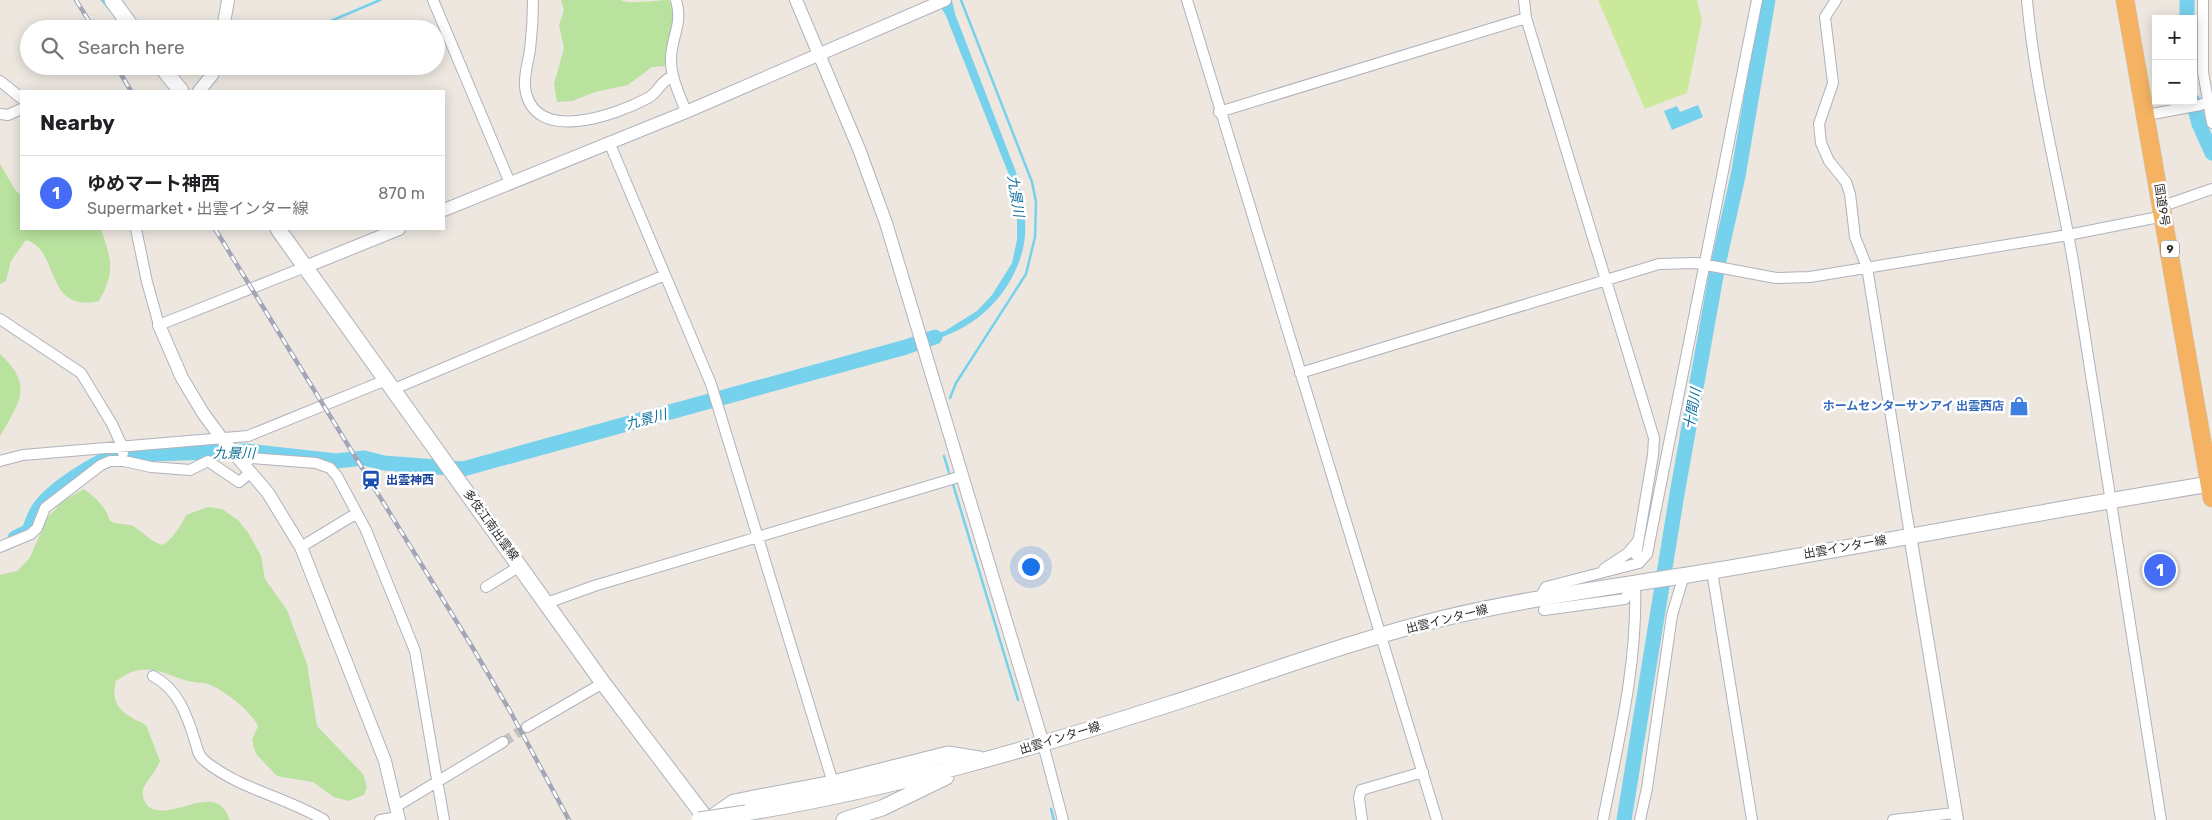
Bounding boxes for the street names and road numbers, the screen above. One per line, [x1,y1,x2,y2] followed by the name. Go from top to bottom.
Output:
[2152,183,2172,227] street label: 国道9号
[2161,240,2179,258] road number: 9
[461,487,521,563] street label: 多伎江南出雲線
[1802,533,1888,561] street label: 出雲インター線
[1405,602,1489,636] street label: 出雲インター線
[1018,719,1102,757] street label: 出雲インター線

